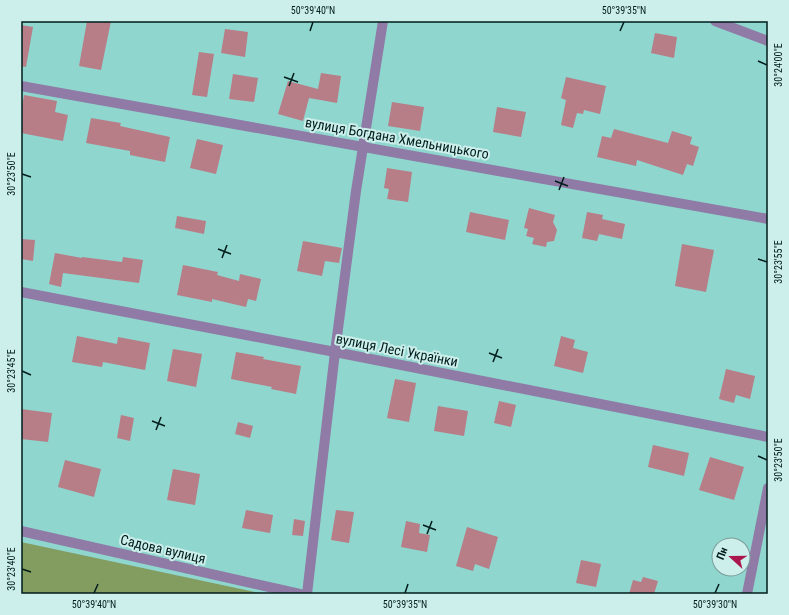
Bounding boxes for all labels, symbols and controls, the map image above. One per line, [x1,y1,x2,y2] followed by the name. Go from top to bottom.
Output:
[291,5,335,16] text: 50°39'40"N
[602,5,646,16] text: 50°39'35"N
[773,43,784,87] text: 30°24'00"E
[304,114,490,162] street label: вулиця Богдана Хмельницького
[6,152,17,196] text: 30°23'50"E
[773,240,784,284] text: 30°23'55"E
[335,330,459,370] street label: вулиця Лесі Українки
[6,349,17,393] text: 30°23'45"E
[773,438,784,482] text: 30°23'50"E
[119,531,207,567] street label: Садова вулиця
[711,537,751,577] north arrow
[714,546,730,562] text: Пн
[6,547,17,591] text: 30°23'40"E
[72,599,116,610] text: 50°39'40"N
[383,599,427,610] text: 50°39'35"N
[693,599,737,610] text: 50°39'30"N

